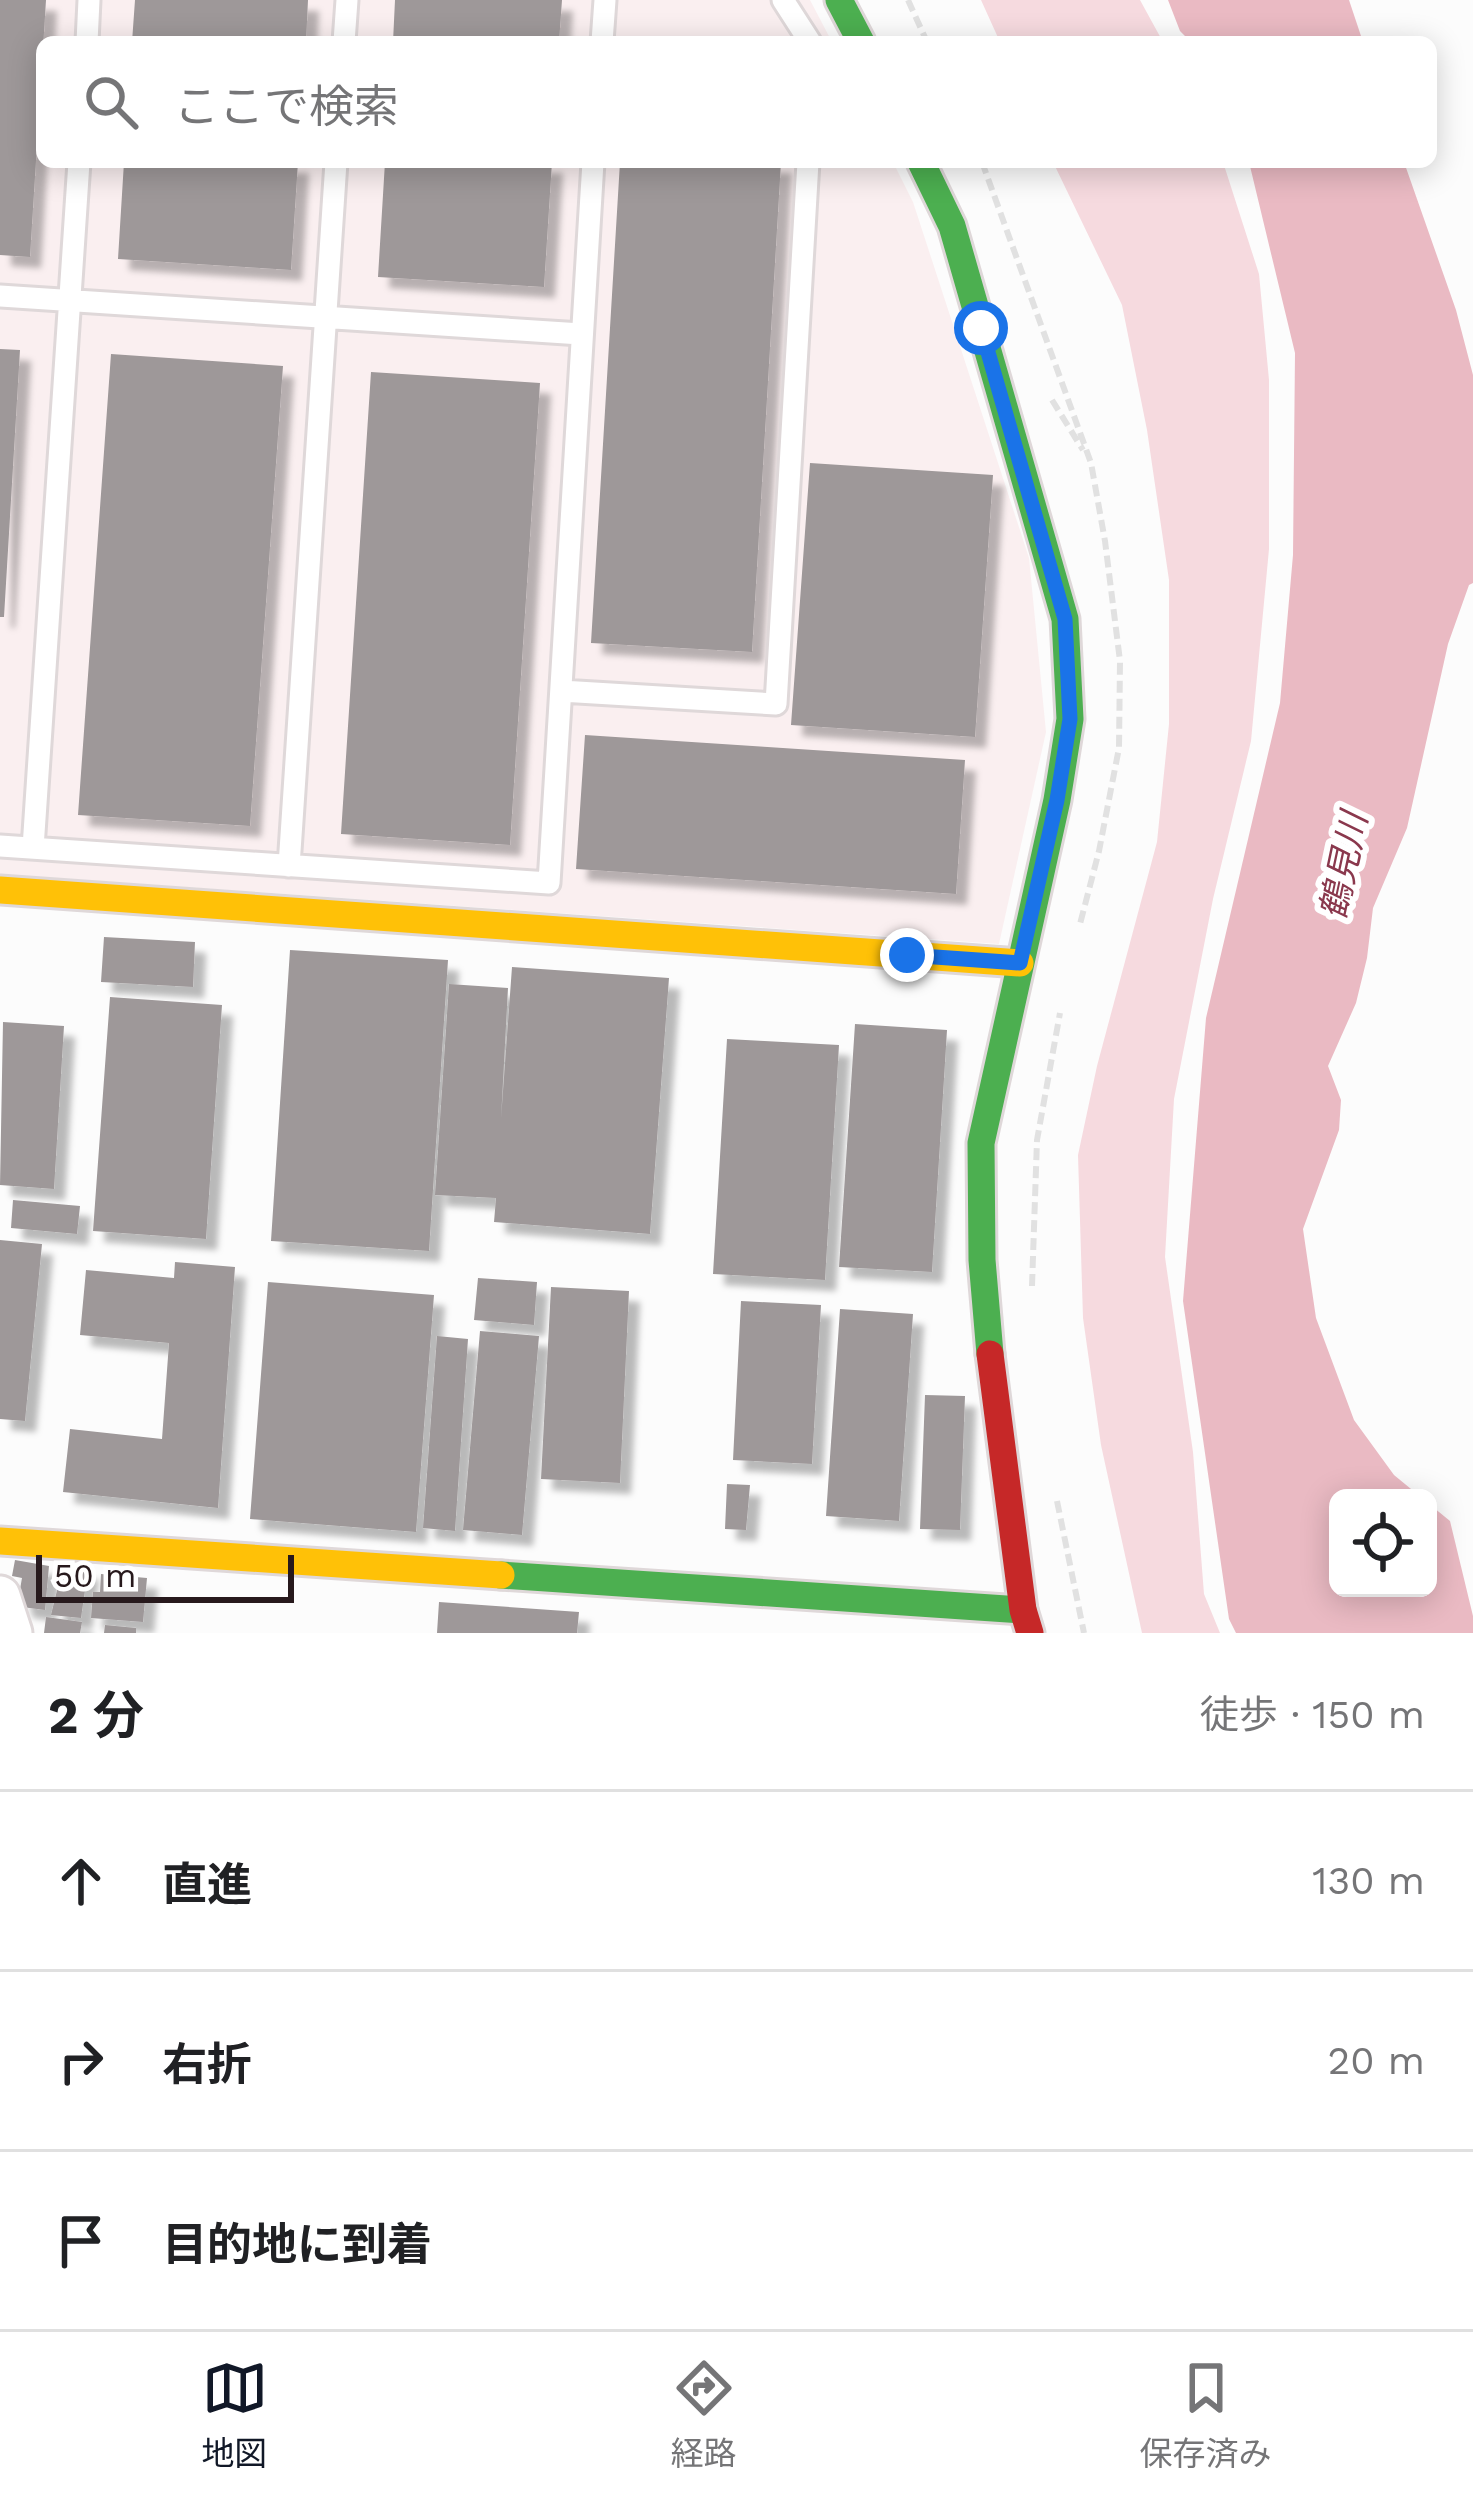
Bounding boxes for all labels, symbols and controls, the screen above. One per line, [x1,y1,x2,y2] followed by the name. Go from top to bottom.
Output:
[36,36,1437,168] search box
[78,69,144,135] icon: search
[174,80,399,133] text: ここで検索
[954,301,1008,355] route start
[1312,805,1377,923] water label: 鶴見川
[880,928,934,982] route end
[1329,1489,1437,1597] map controls
[1329,1489,1437,1597] button: locate
[36,1549,294,1602] scale bar
[54,1556,136,1595] text: 50 m
[48,1686,144,1745] text: 2 分
[1200,1692,1425,1737] text: 徒歩 · 150 m
[48,1848,114,1914] icon: ahead
[162,1858,252,1911] text: 直進
[1312,1858,1425,1903] text: 130 m
[48,2028,114,2094] icon: right
[162,2038,252,2091] text: 右折
[1328,2038,1425,2083] text: 20 m
[48,2208,114,2274] icon: arrive
[162,2218,432,2271] text: 目的地に到着
[202,2355,268,2475] tab: 地図
[671,2355,737,2475] tab: 経路
[1140,2355,1272,2475] tab: 保存済み

